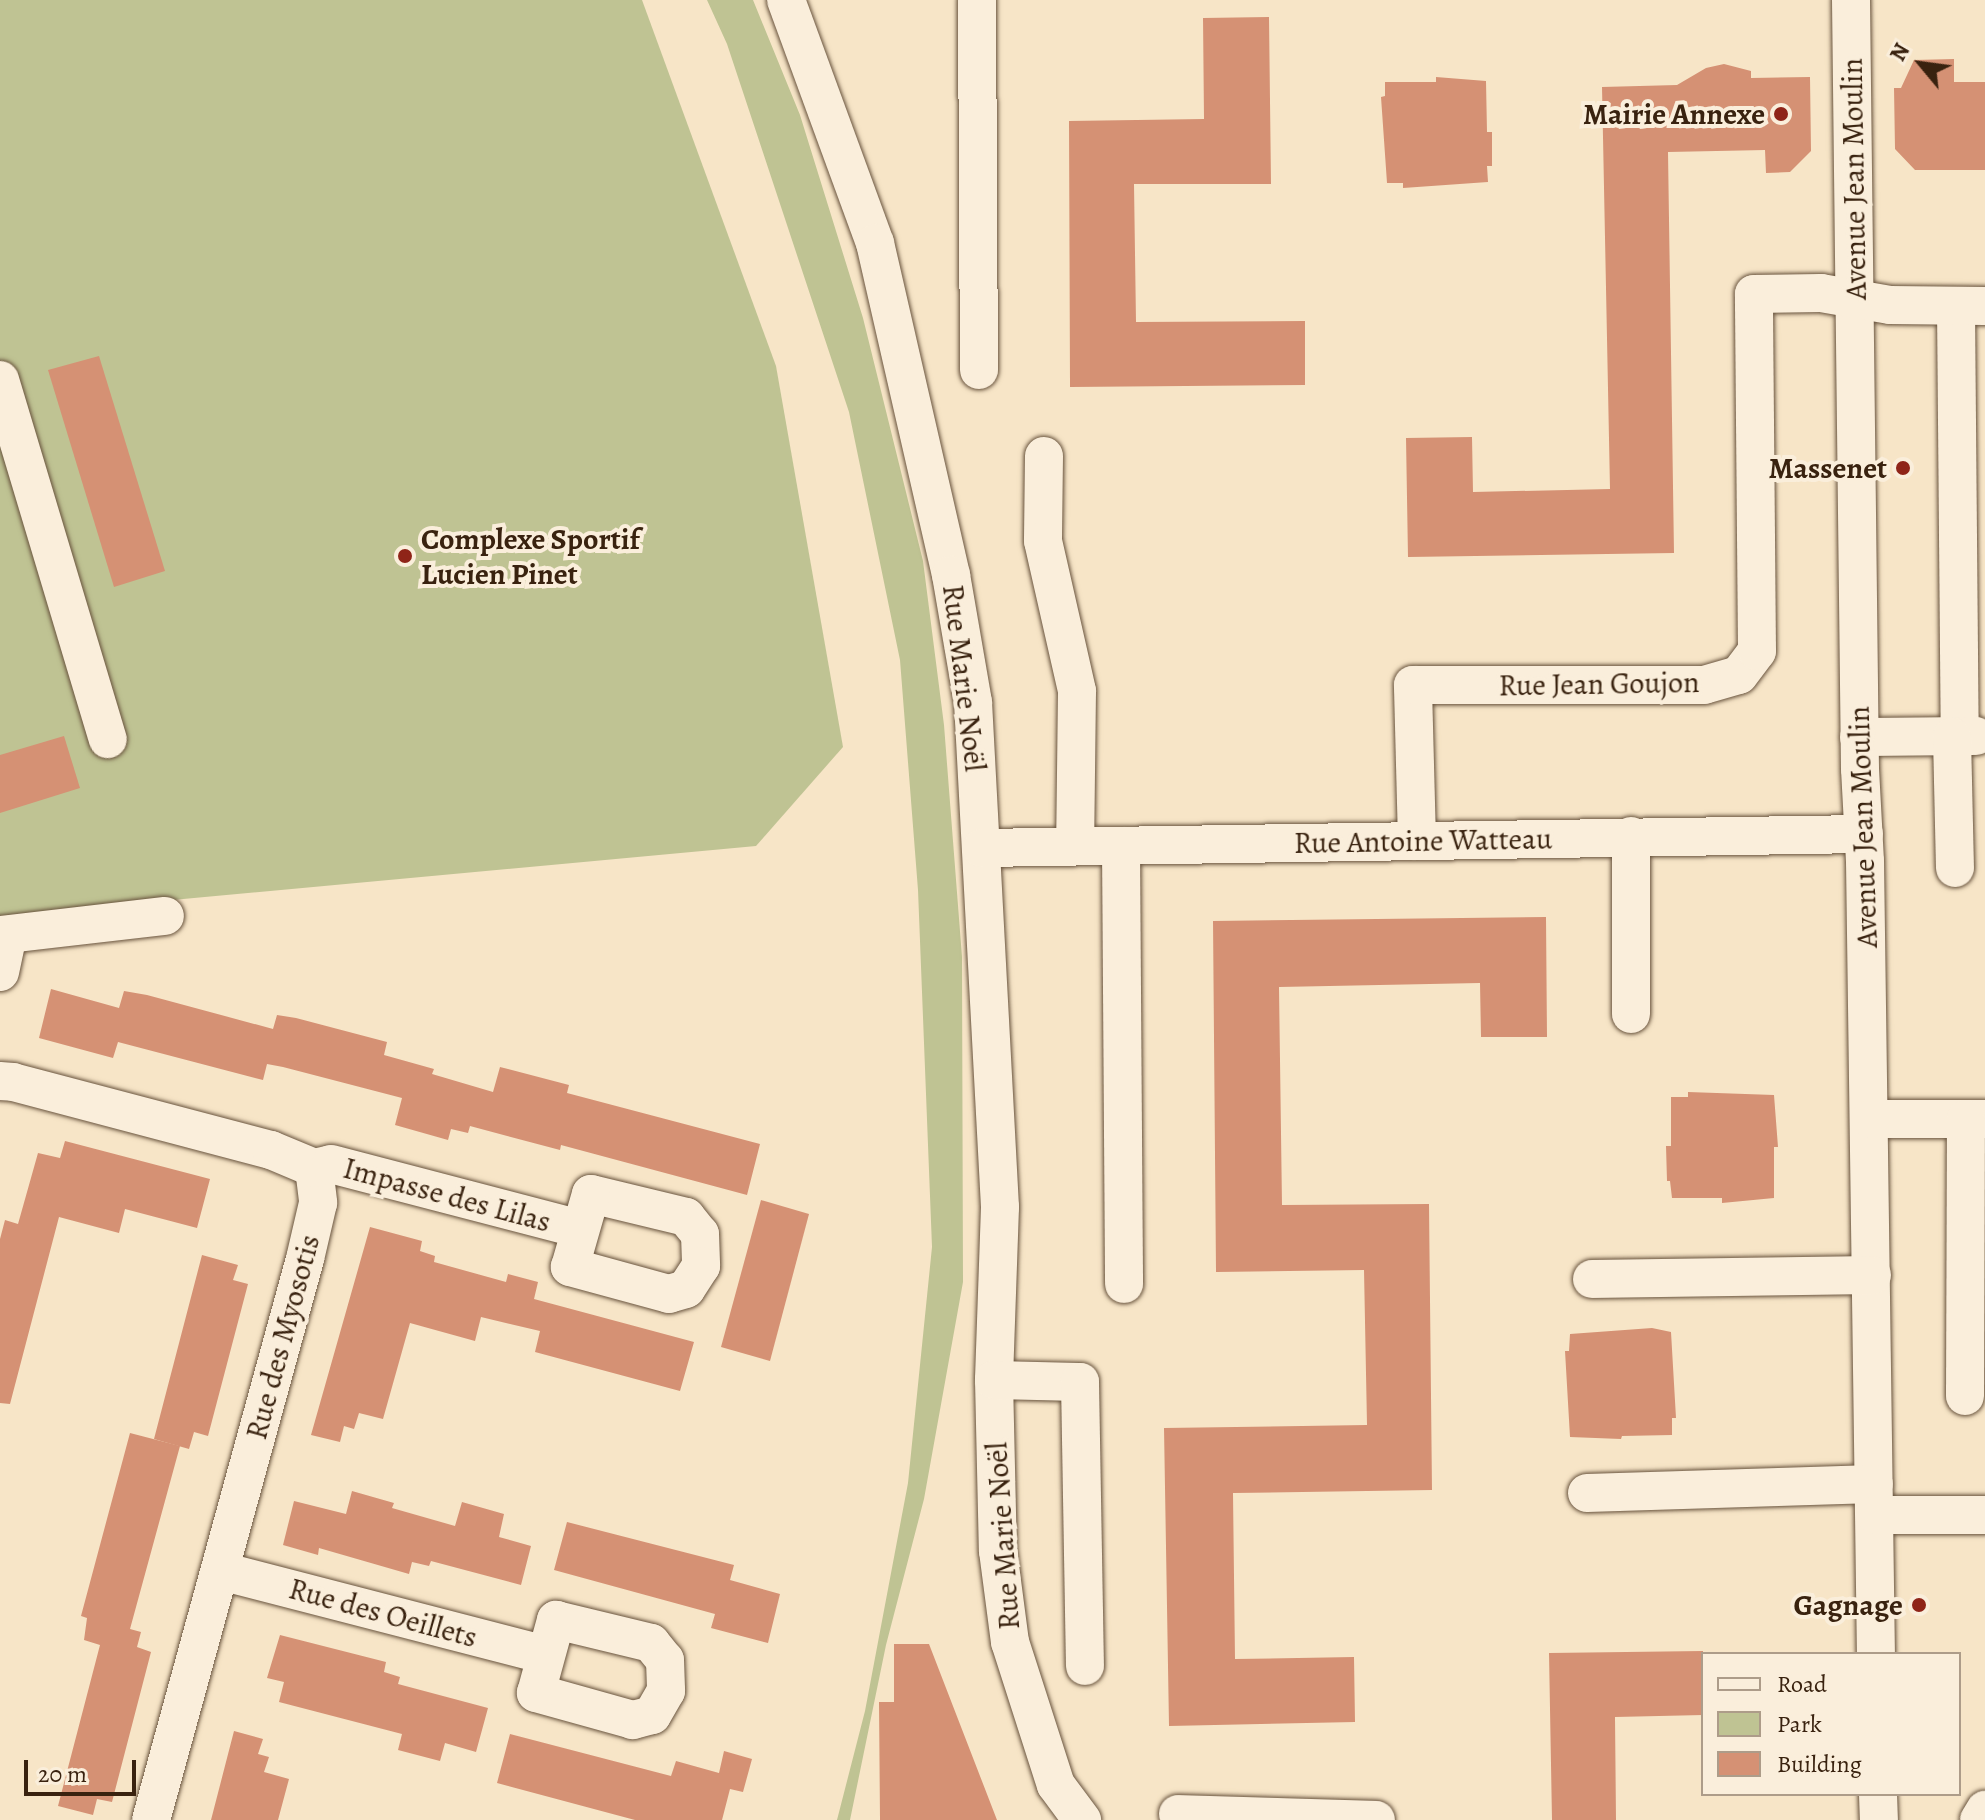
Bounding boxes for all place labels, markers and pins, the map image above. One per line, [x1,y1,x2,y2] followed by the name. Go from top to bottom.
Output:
[1583,96,1765,132] place label: Mairie Annexe
[1772,105,1790,123] marker: Mairie Annexe
[1769,450,1887,486] place label: Massenet
[1894,459,1912,477] marker: Massenet
[421,521,640,592] place label: Complexe Sportif Lucien Pinet
[396,547,414,565] marker: Complexe Sportif Lucien Pinet
[1794,1587,1903,1623] place label: Gagnage
[1910,1596,1928,1614] marker: Gagnage

